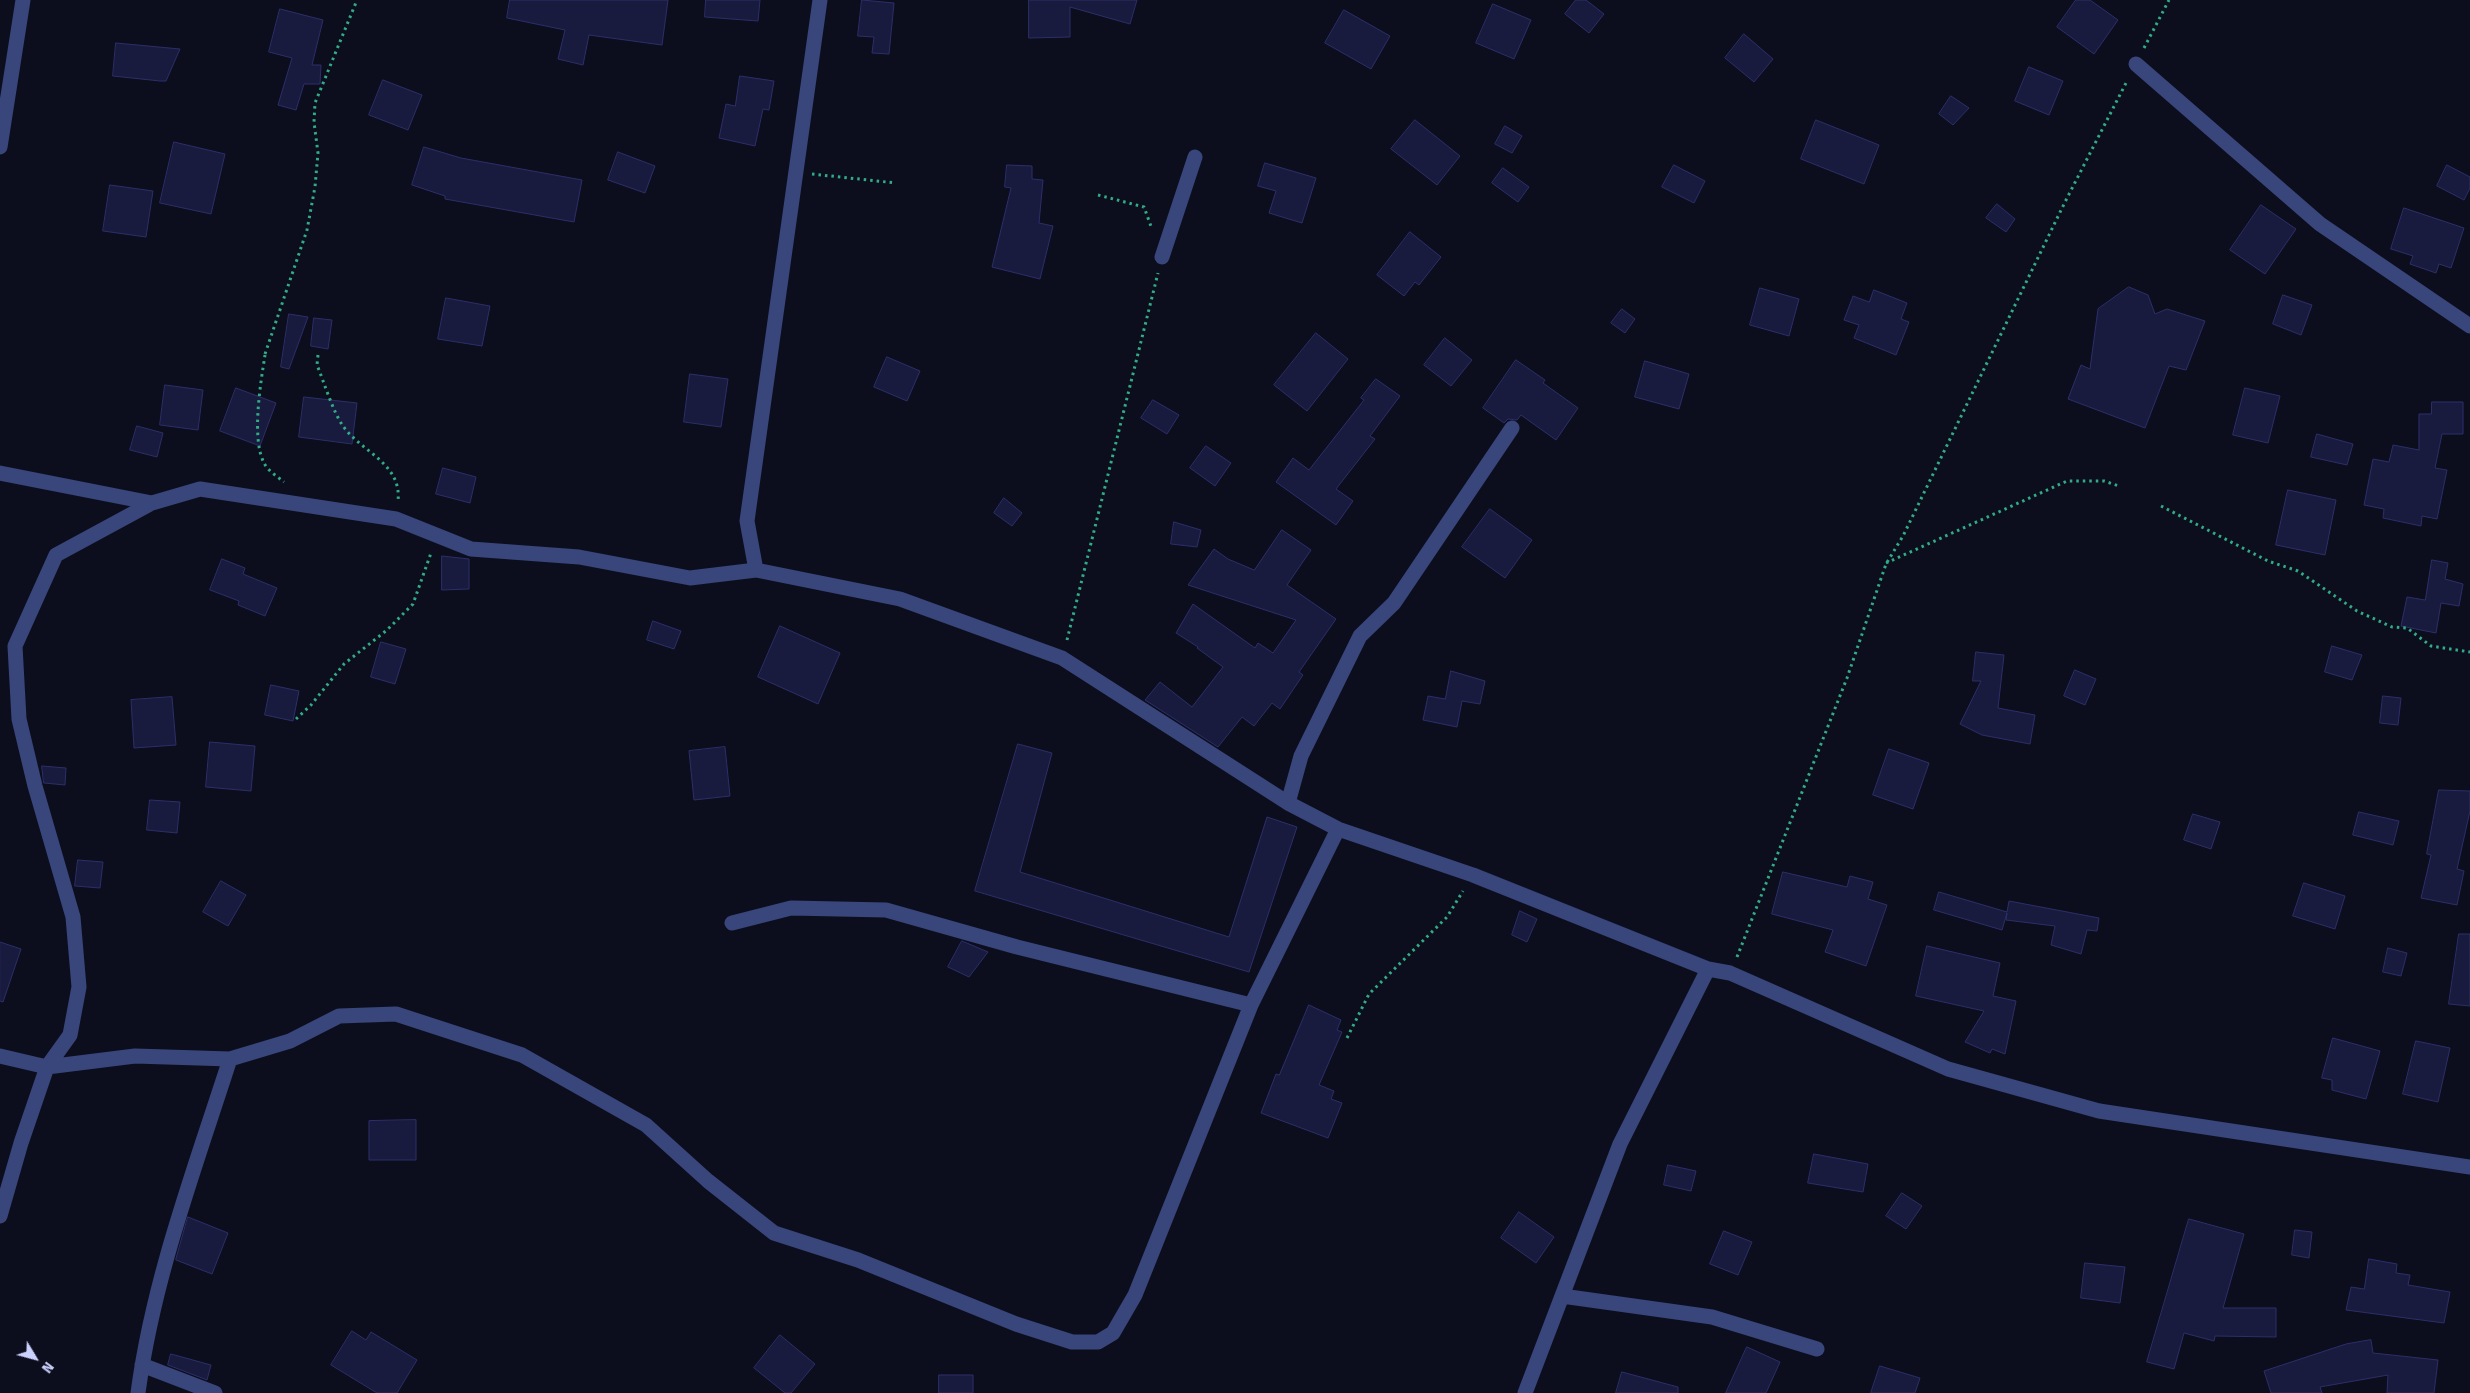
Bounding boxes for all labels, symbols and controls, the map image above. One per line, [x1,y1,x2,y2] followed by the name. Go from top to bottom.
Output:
[10,1333,60,1383] north arrow
[38,1358,57,1376] text: N

